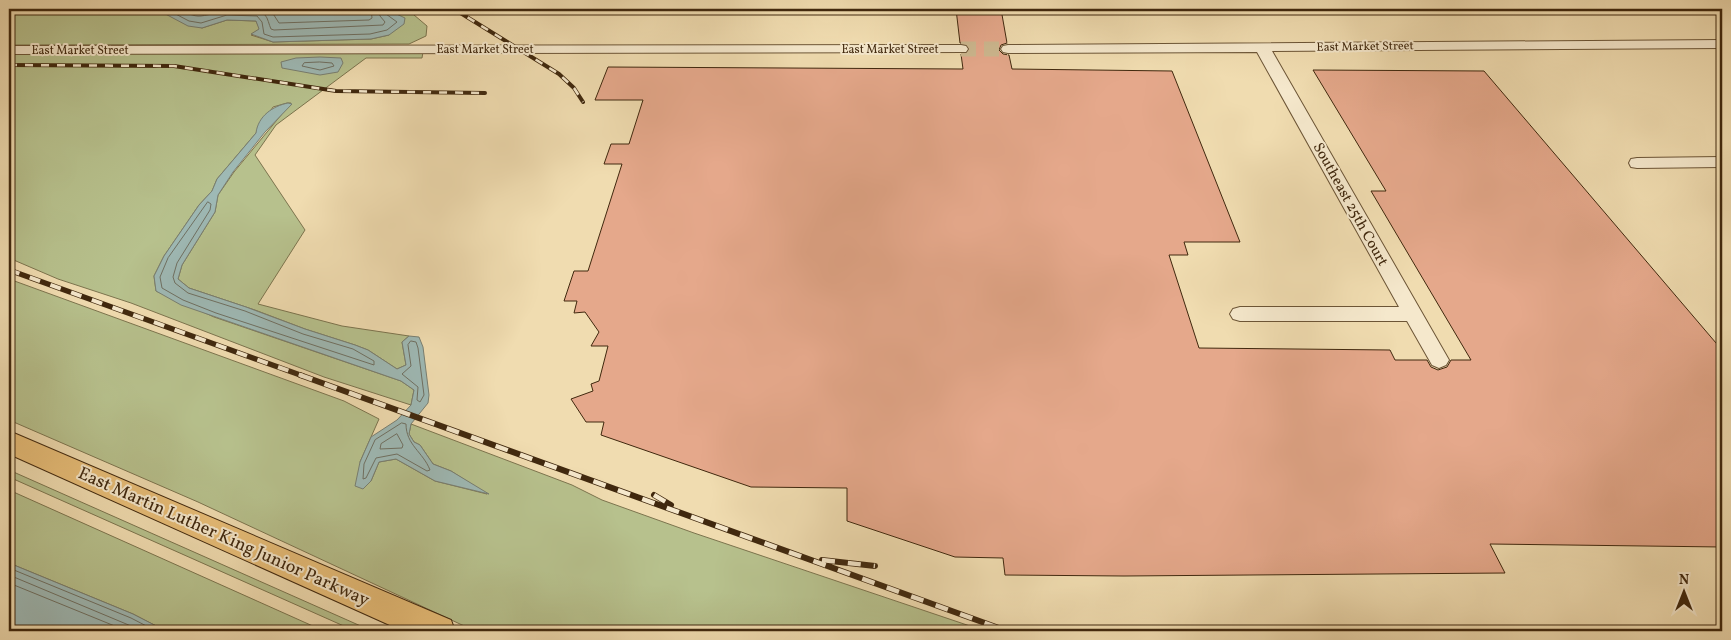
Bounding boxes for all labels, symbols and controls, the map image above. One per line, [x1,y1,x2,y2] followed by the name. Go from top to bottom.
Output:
[1316,38,1414,56] street label: East Market Street
[436,42,534,58] street label: East Market Street
[841,42,939,58] street label: East Market Street
[31,43,129,59] street label: East Market Street
[1307,139,1392,270] street label: Southeast 25th Court
[74,462,373,613] street label: East Martin Luther King Junior Parkway
[1658,568,1708,618] north arrow
[1679,571,1689,590] text: N

